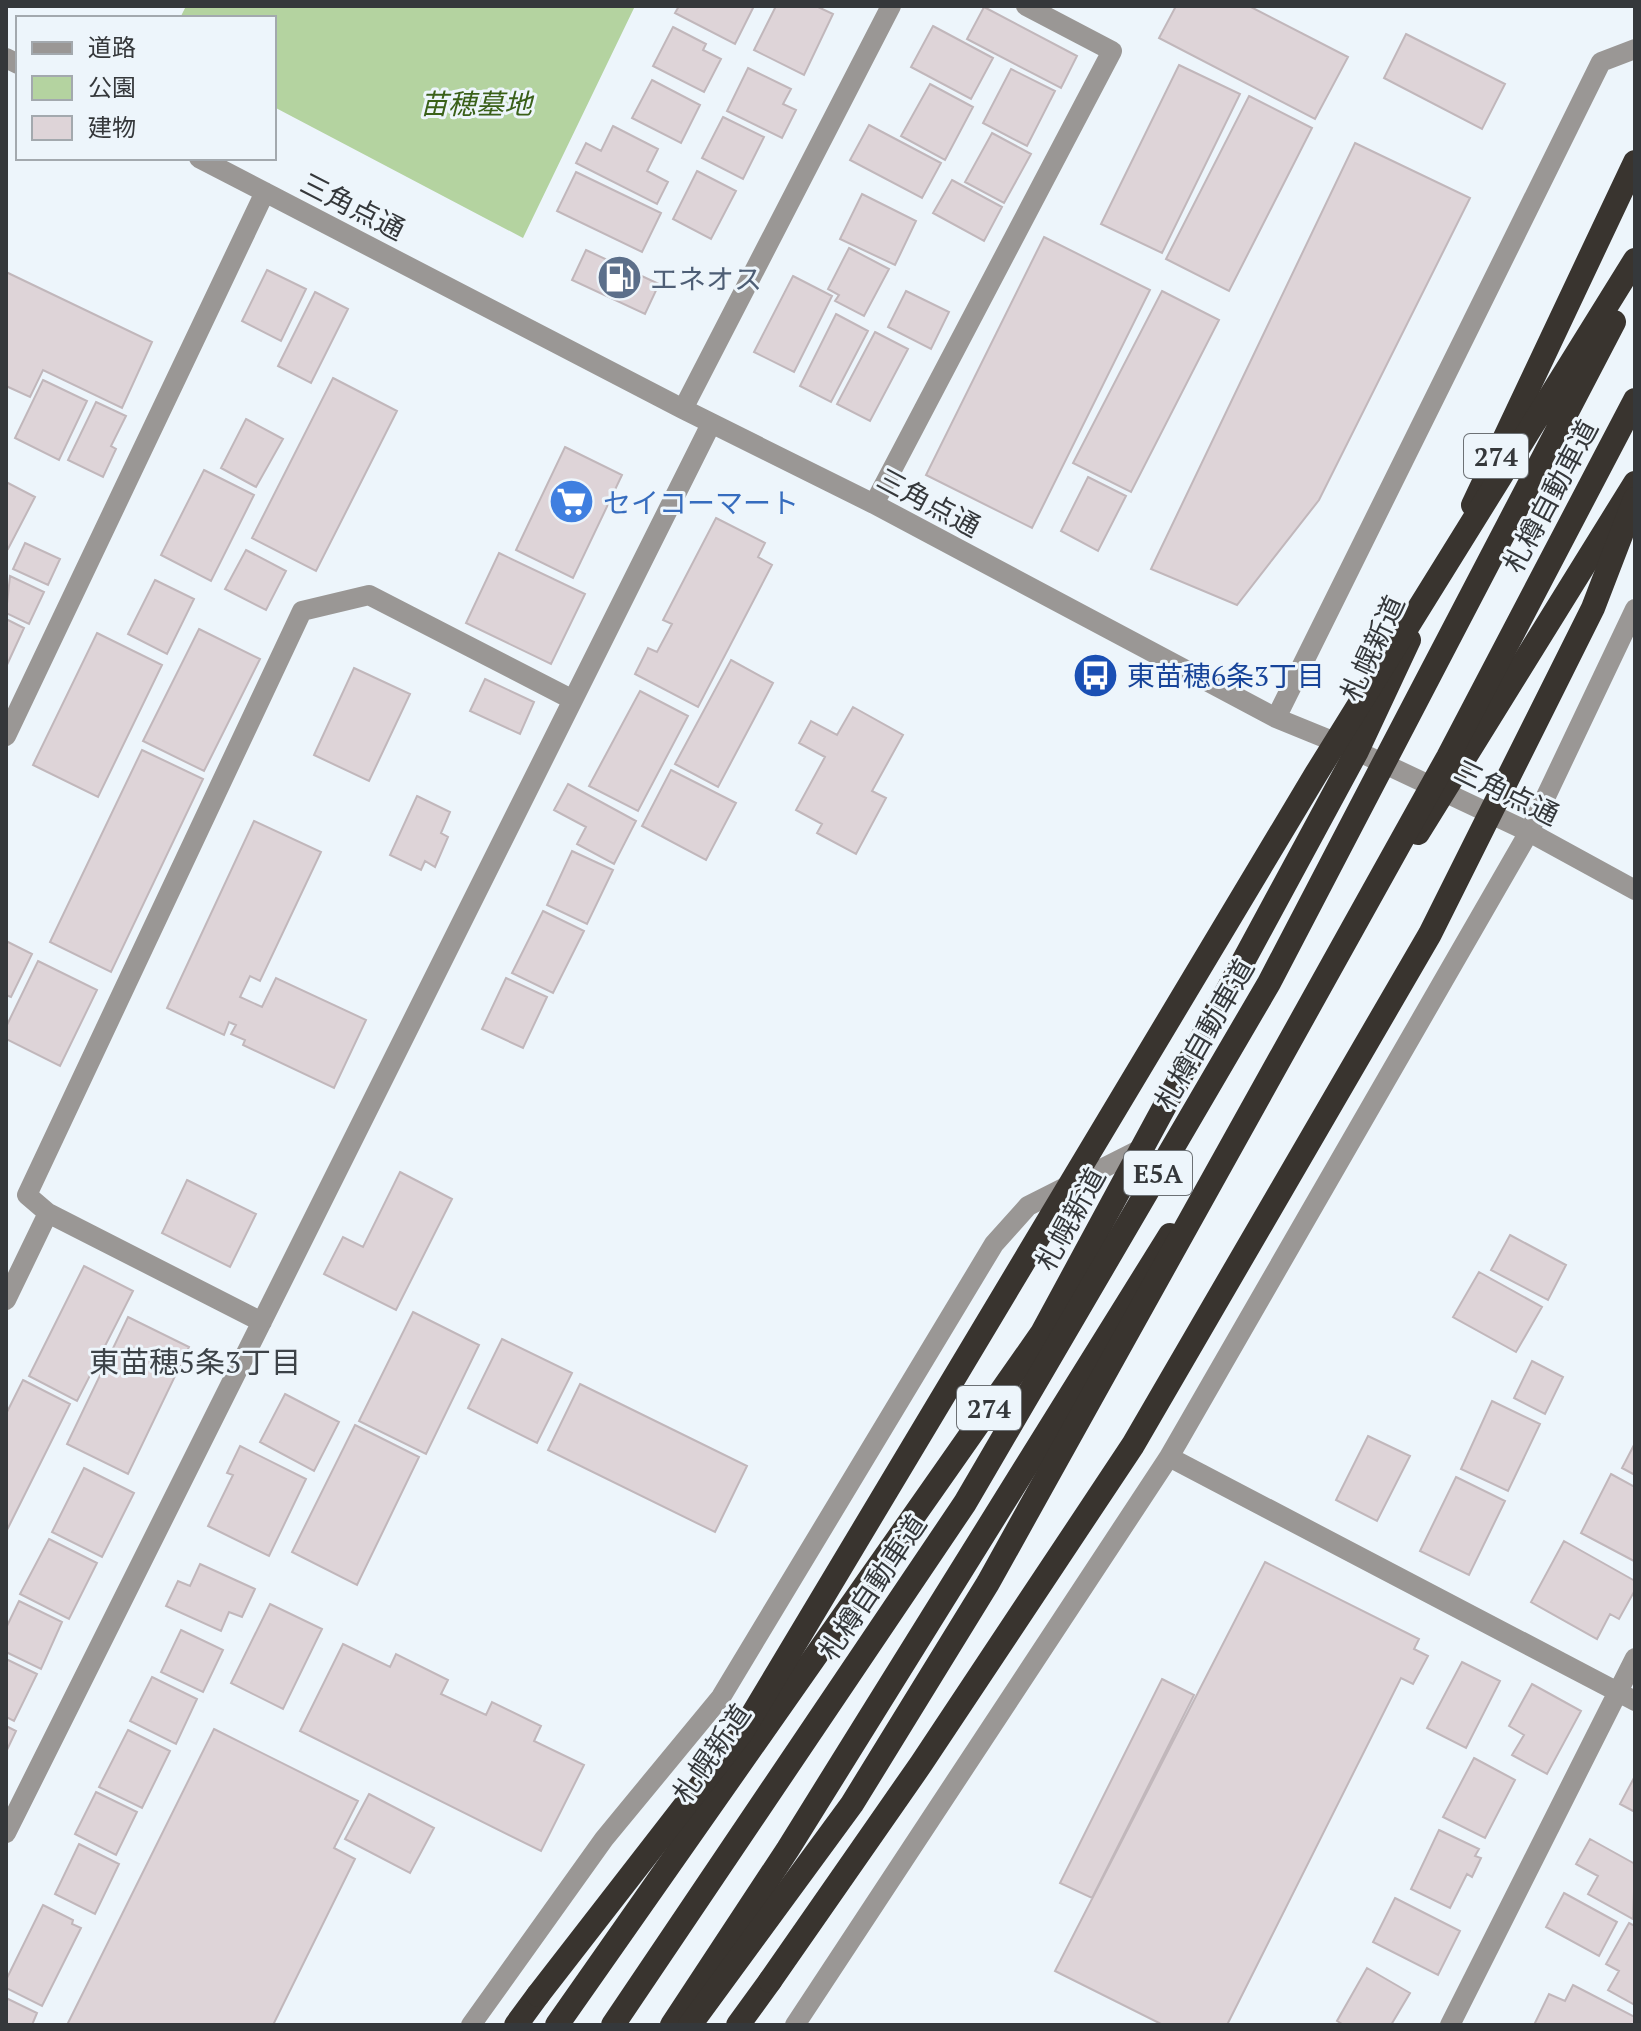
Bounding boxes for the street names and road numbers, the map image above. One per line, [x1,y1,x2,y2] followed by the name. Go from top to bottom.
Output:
[295,164,411,248] street label: 三角点通
[1494,413,1606,579] street label: 札樽自動車道
[1464,434,1528,478] road number: 274
[871,459,987,545] street label: 三角点通
[1332,589,1412,707] street label: 札幌新道
[1449,751,1565,833] street label: 三角点通
[1146,952,1262,1116] street label: 札樽自動車道
[1124,1151,1192,1195] road number: E5A
[1027,1161,1113,1277] street label: 札幌新道
[957,1386,1021,1430] road number: 274
[810,1507,934,1667] street label: 札樽自動車道
[664,1697,758,1809] street label: 札幌新道

